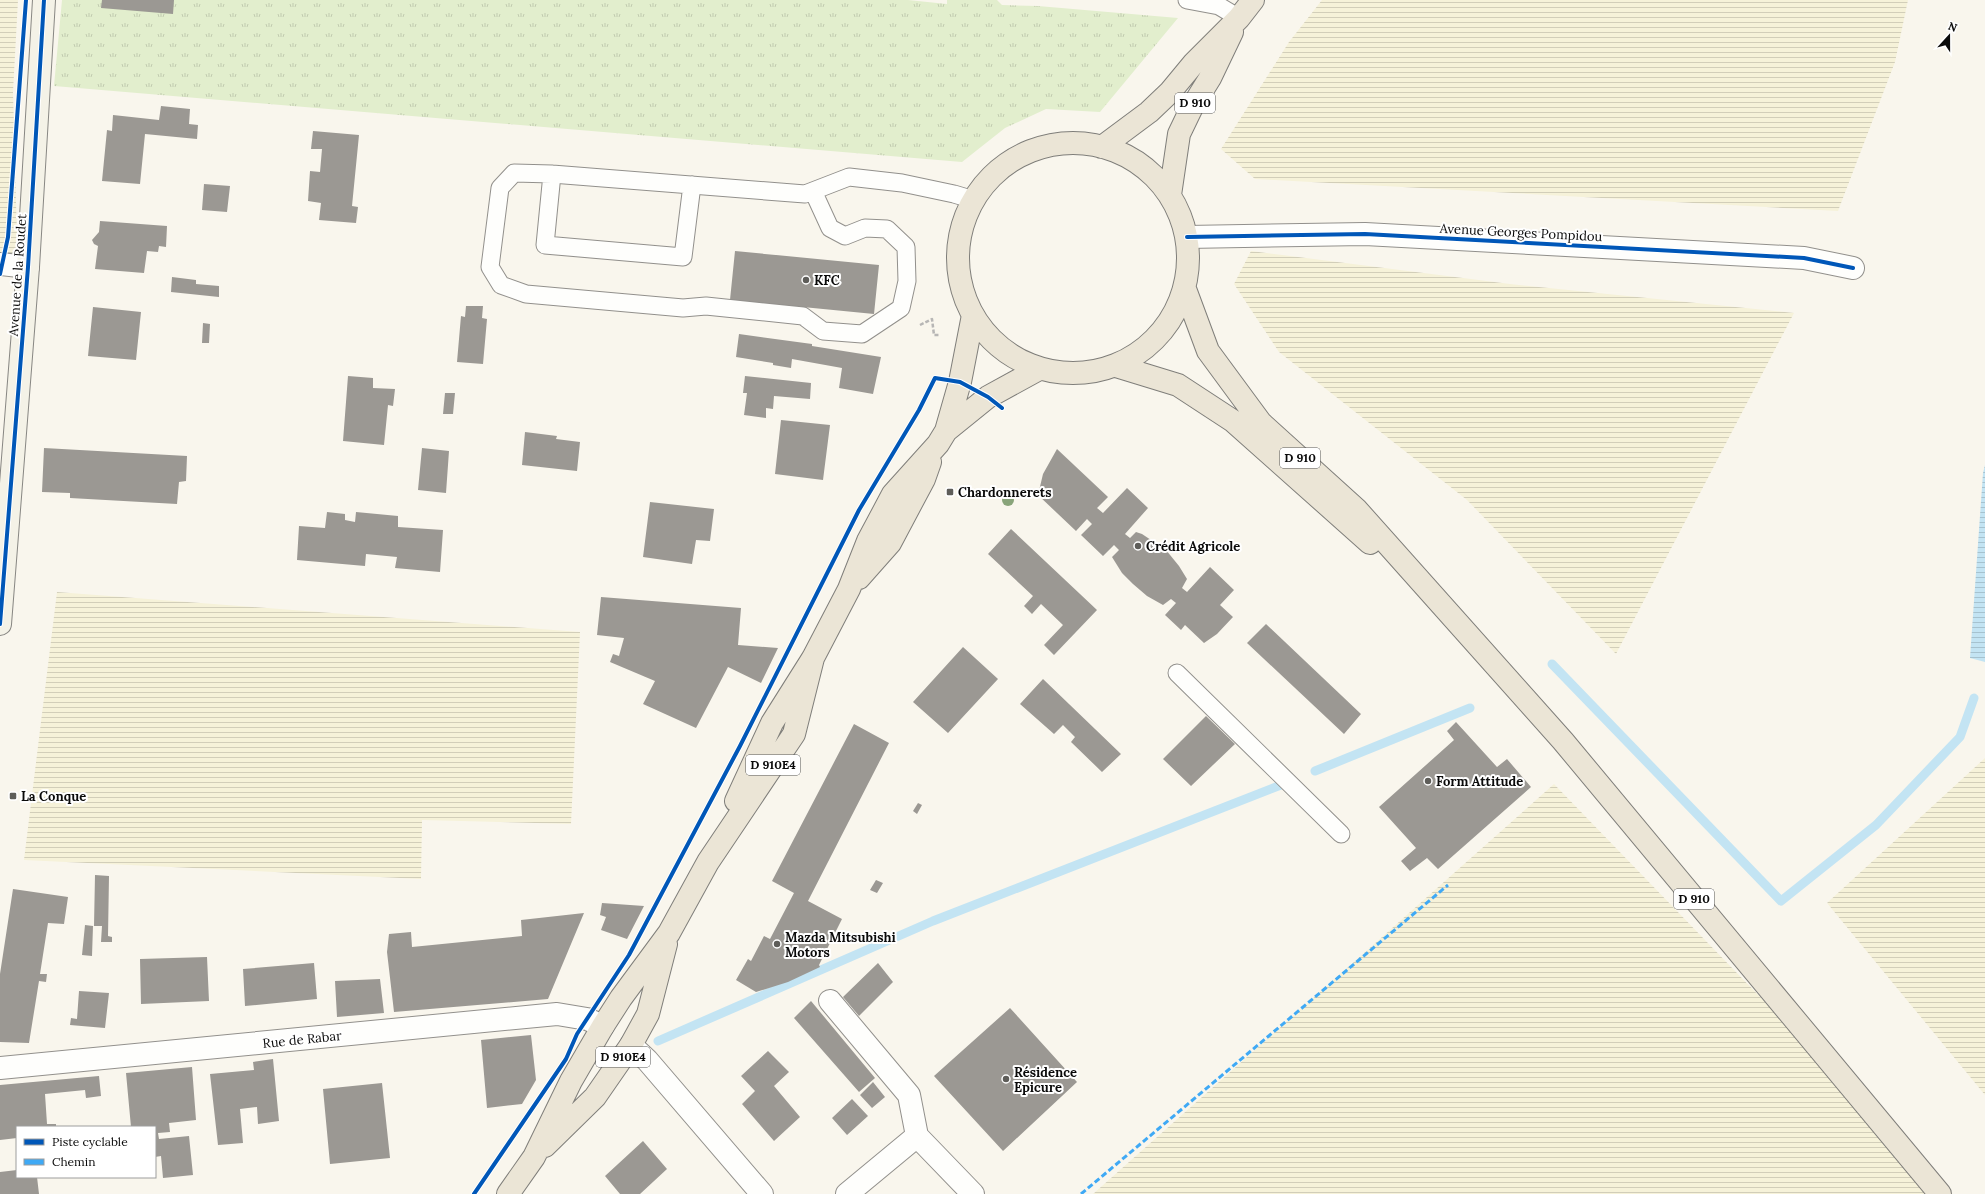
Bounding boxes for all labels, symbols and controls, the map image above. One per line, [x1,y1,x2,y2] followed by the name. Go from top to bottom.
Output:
[1929,16,1969,56] north arrow
[1946,19,1960,35] text: N
[1175,93,1215,113] road number: D 910
[5,213,30,338] street label: Avenue de la Roudet
[1438,220,1603,245] street label: Avenue Georges Pompidou
[814,272,840,289] place label: KFC
[801,275,811,285] marker: KFC
[1280,448,1320,468] road number: D 910
[958,484,1051,501] place label: Chardonnerets
[945,487,955,497] marker: Chardonnerets
[1146,538,1240,555] place label: Crédit Agricole
[1133,541,1143,551] marker: Crédit Agricole
[746,755,800,775] road number: D 910E4
[1436,773,1523,790] place label: Form Attitude
[1423,776,1433,786] marker: Form Attitude
[21,788,86,805] place label: La Conque
[8,791,18,801] marker: La Conque
[1674,889,1714,909] road number: D 910
[785,929,896,961] place label: Mazda Mitsubishi Motors
[772,939,782,949] marker: Mazda Mitsubishi Motors
[262,1027,343,1052] street label: Rue de Rabar
[596,1047,650,1067] road number: D 910E4
[1014,1064,1077,1096] place label: Résidence Epicure
[1001,1074,1011,1084] marker: Résidence Epicure
[16,1126,156,1178] legend
[52,1134,128,1149] text: Piste cyclable
[52,1154,95,1169] text: Chemin

